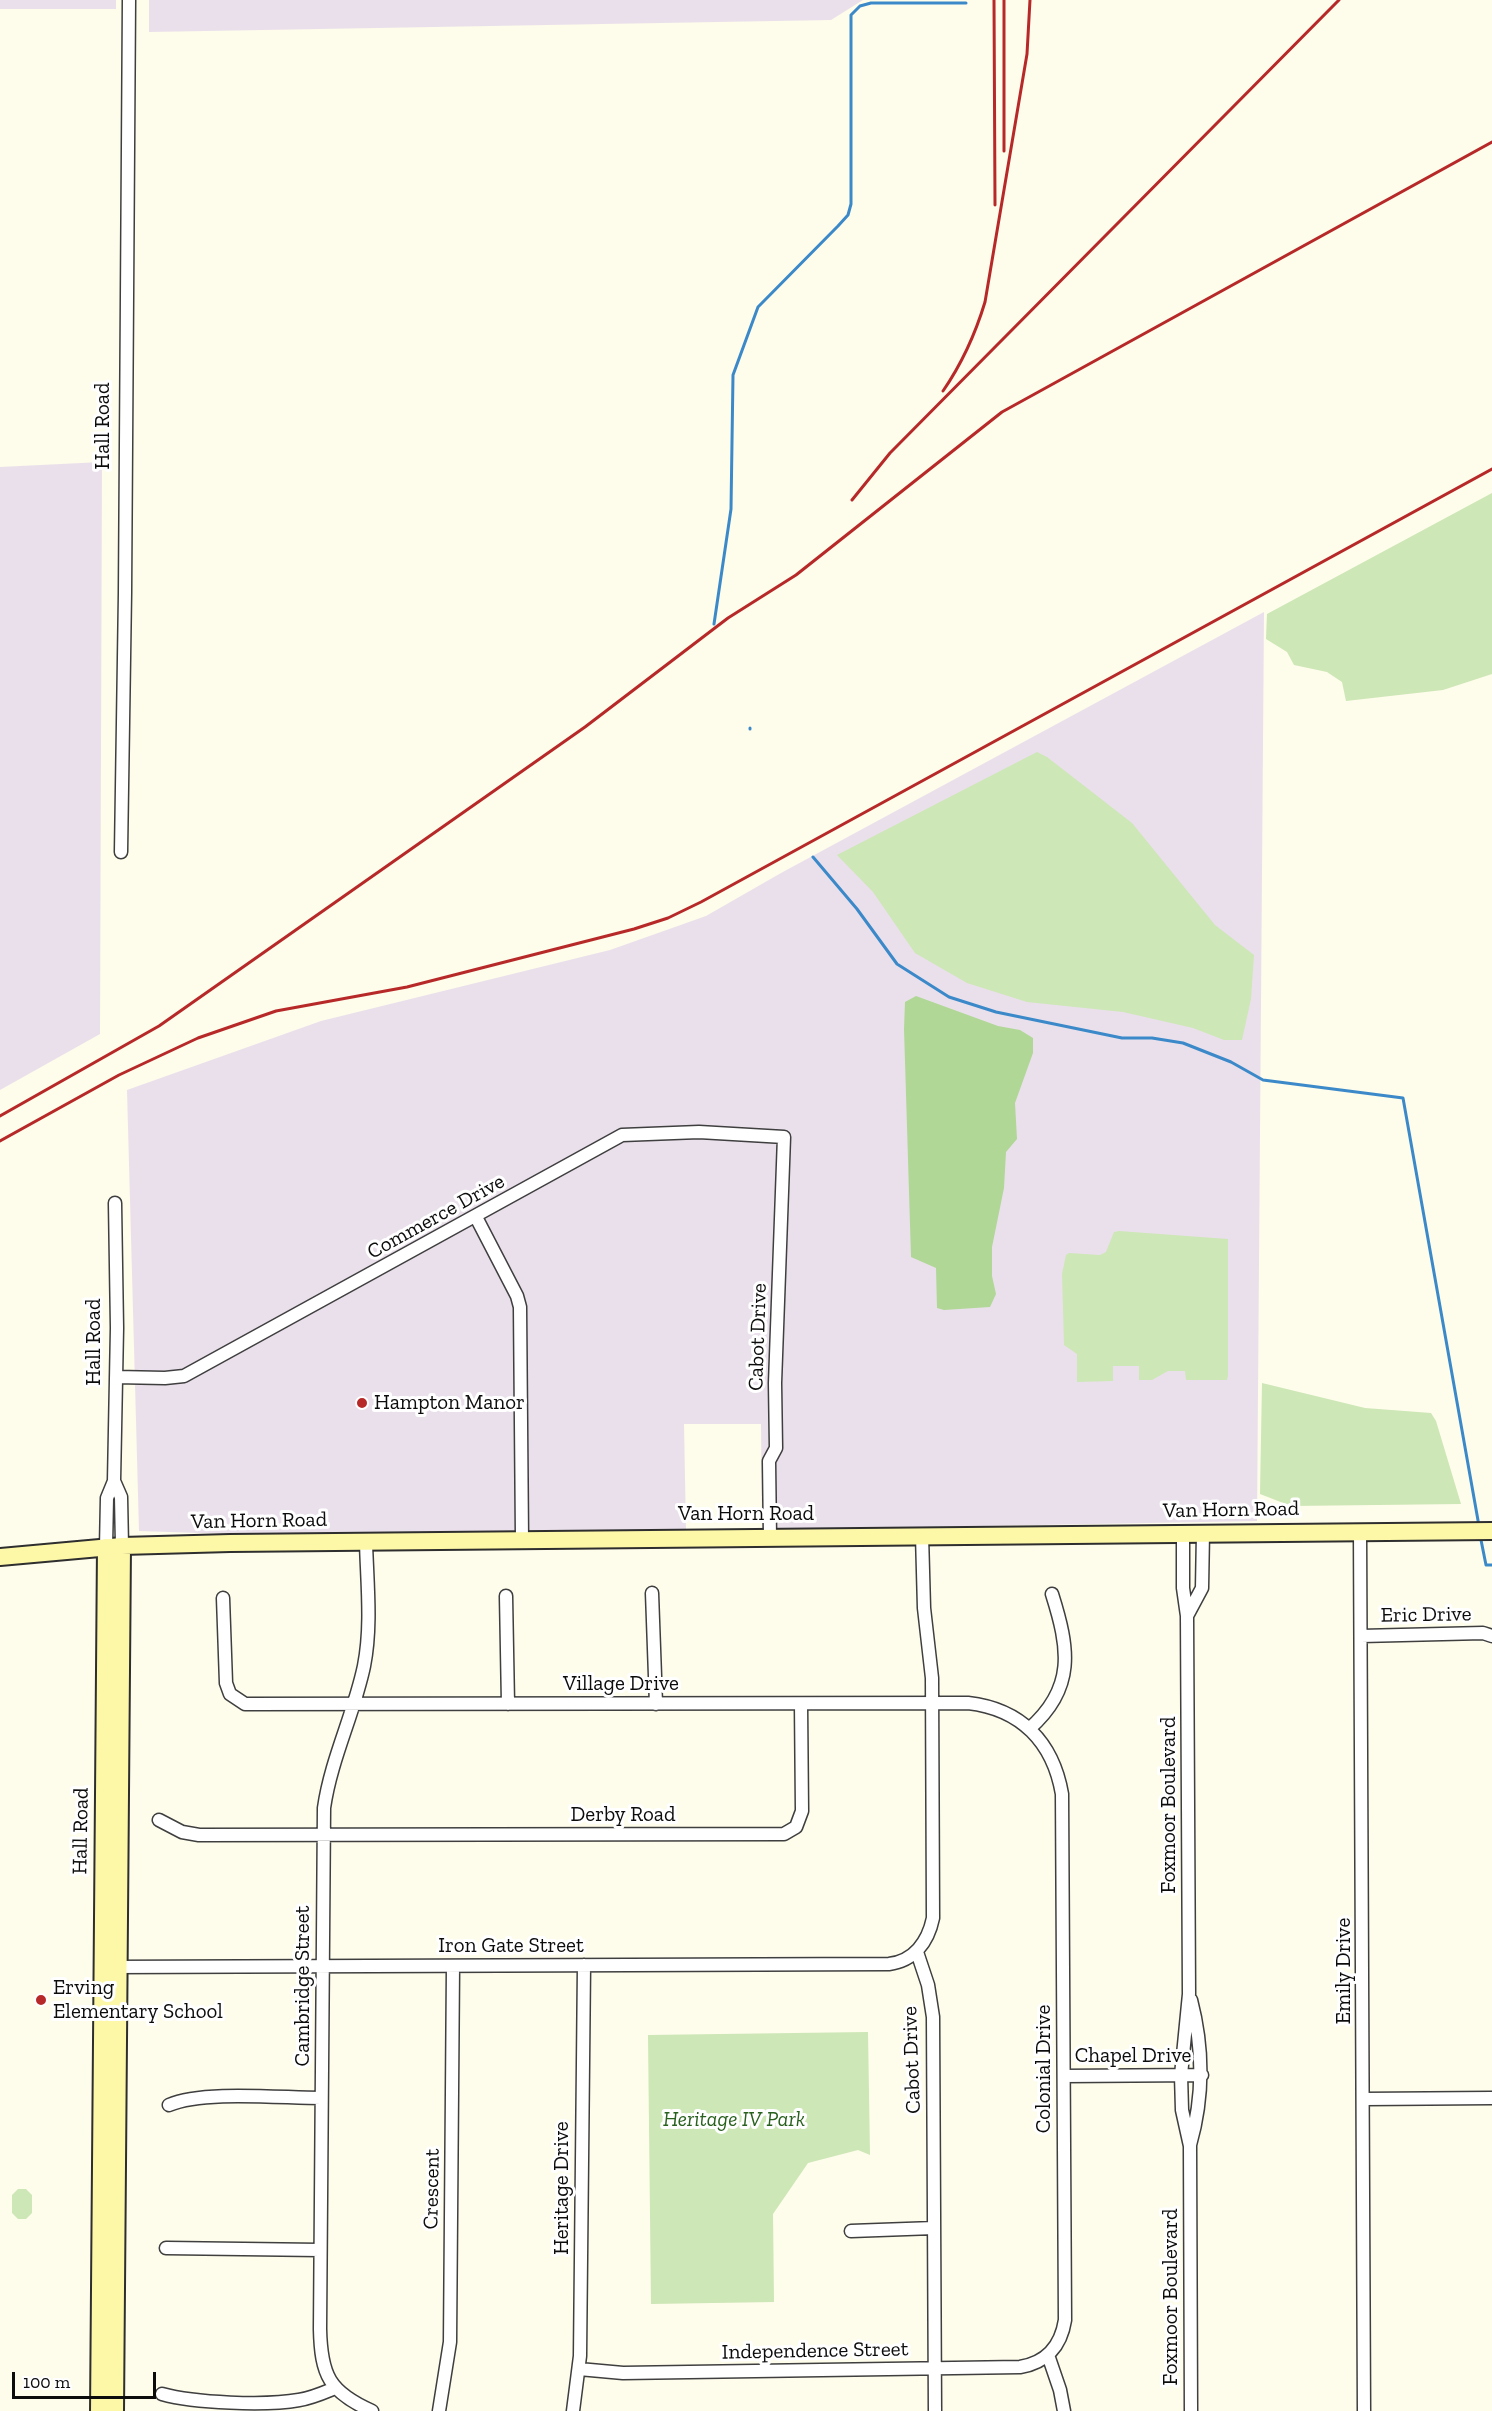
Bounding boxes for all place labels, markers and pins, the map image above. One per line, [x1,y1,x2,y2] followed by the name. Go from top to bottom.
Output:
[374,1390,525,1416] place label: Hampton Manor
[355,1396,369,1410] marker: Hampton Manor
[53,1975,223,2025] place label: Erving Elementary School
[34,1993,48,2007] marker: Erving Elementary School

